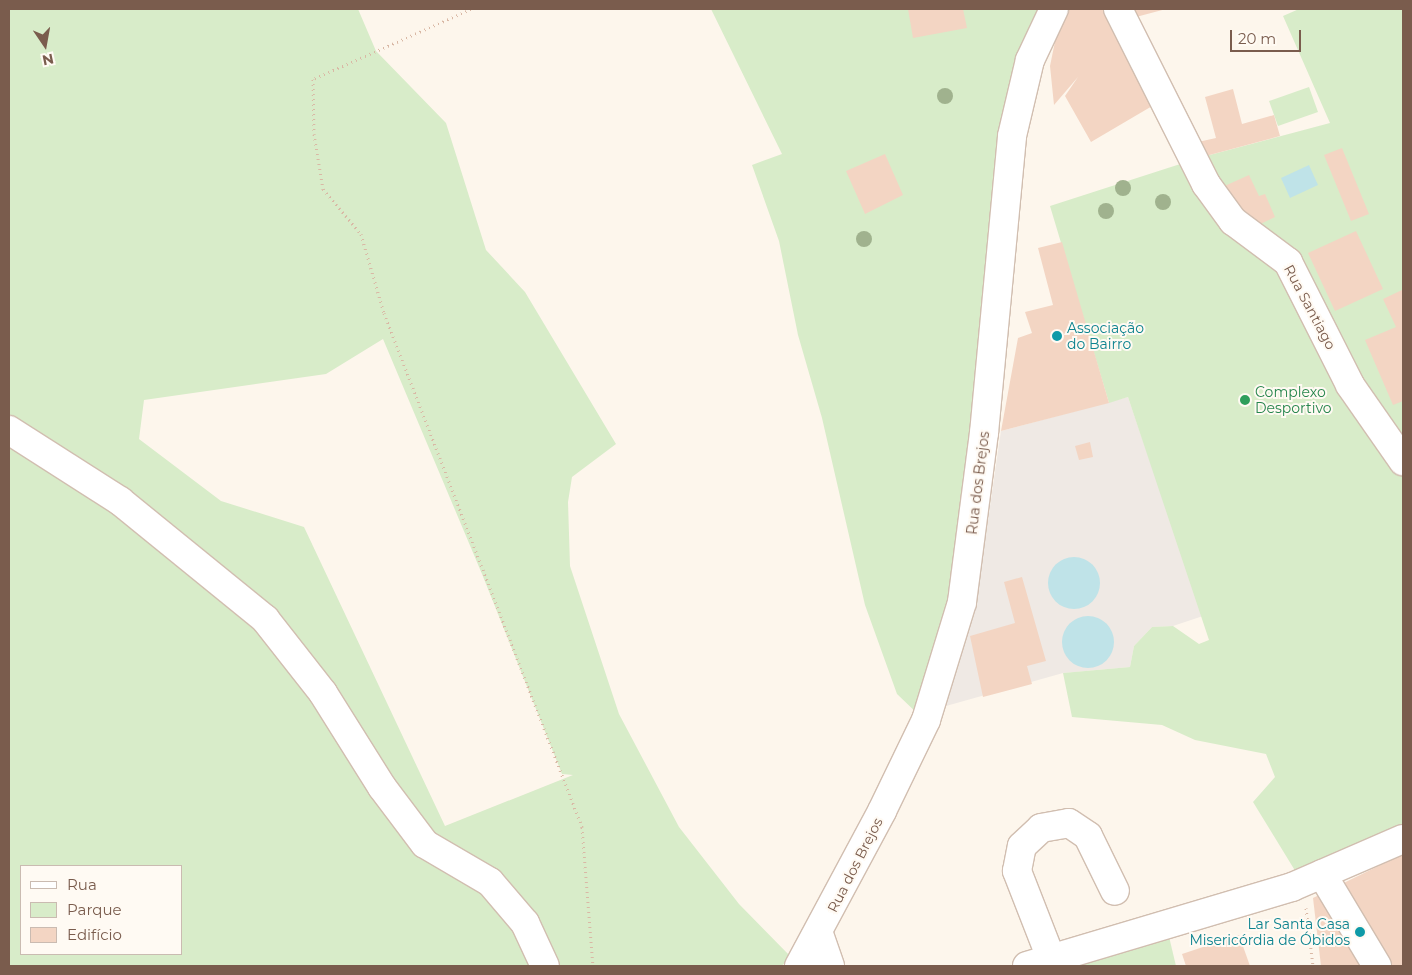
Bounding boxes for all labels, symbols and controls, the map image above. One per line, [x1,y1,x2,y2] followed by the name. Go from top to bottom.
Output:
[20,20,70,70] north arrow
[1232,20,1303,52] scale bar
[1238,29,1276,48] text: 20 m
[41,50,56,70] text: N
[1281,262,1339,352] street label: Rua Santiago
[1067,320,1144,352] place label: Associação do Bairro
[1051,330,1063,342] marker: Associação do Bairro
[1255,384,1332,417] place label: Complexo Desportivo
[1239,394,1251,406] marker: Complexo Desportivo
[963,430,993,536] street label: Rua dos Brejos
[824,815,886,915] street label: Rua dos Brejos
[20,865,182,955] legend
[67,875,97,894] text: Rua
[67,900,122,919] text: Parque
[1189,916,1350,949] place label: Lar Santa Casa Misericórdia de Óbidos
[67,925,122,944] text: Edifício
[1354,926,1366,938] marker: Lar Santa Casa Misericórdia de Óbidos

